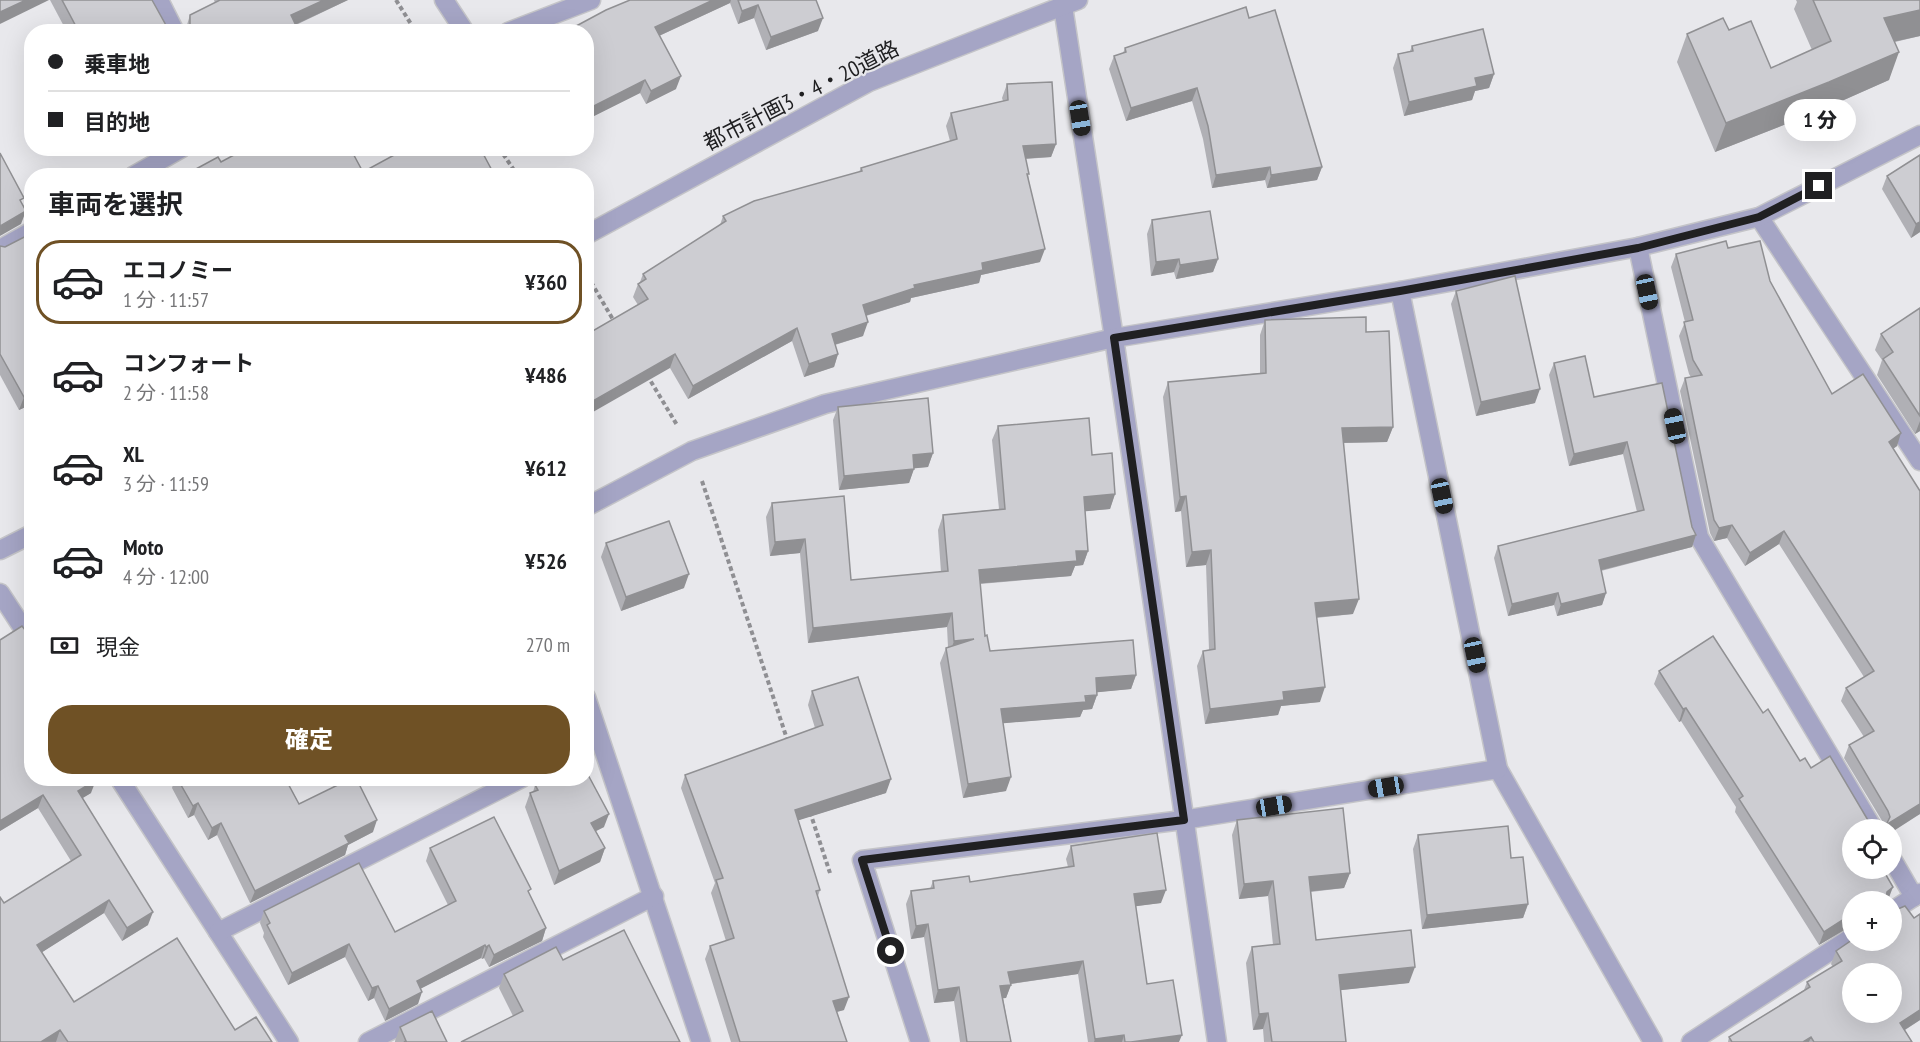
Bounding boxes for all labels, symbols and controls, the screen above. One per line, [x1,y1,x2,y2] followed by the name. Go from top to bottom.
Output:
[699,34,903,156] street label: 都市計画3・4・20道路
[84,50,150,78] text: 乗車地
[1068,99,1092,137] car
[1783,99,1855,141] callout: 1 分
[1803,107,1837,133] text: 1 分
[84,108,150,136] text: 目的地
[1805,172,1832,199] route end
[48,187,183,221] text: 車両を選択
[51,255,105,309] icon: car
[123,256,233,284] text: エコノミー
[525,268,567,296] text: ¥360
[1634,273,1660,311] car
[123,287,209,313] text: 1 分 · 11:57
[51,348,105,402] icon: car
[123,349,254,377] text: コンフォート
[525,361,567,389] text: ¥486
[123,380,209,406] text: 2 分 · 11:58
[1662,407,1688,445] car
[123,440,144,468] text: XL
[51,441,105,495] icon: car
[525,454,567,482] text: ¥612
[123,471,209,497] text: 3 分 · 11:59
[1429,477,1455,515] car
[123,533,164,561] text: Moto
[51,534,105,588] icon: car
[525,547,567,575] text: ¥526
[123,564,209,590] text: 4 分 · 12:00
[48,629,81,662] icon: cash
[526,632,570,658] text: 270 m
[96,633,140,661] text: 現金
[1462,636,1488,674] car
[48,705,570,774] button: 確定
[1367,775,1405,799] car
[1255,794,1293,818] car
[1842,819,1902,1023] map controls
[1842,819,1902,879] button: locate
[1842,891,1902,951] button: +
[877,937,904,964] route start
[1842,963,1902,1023] button: −

